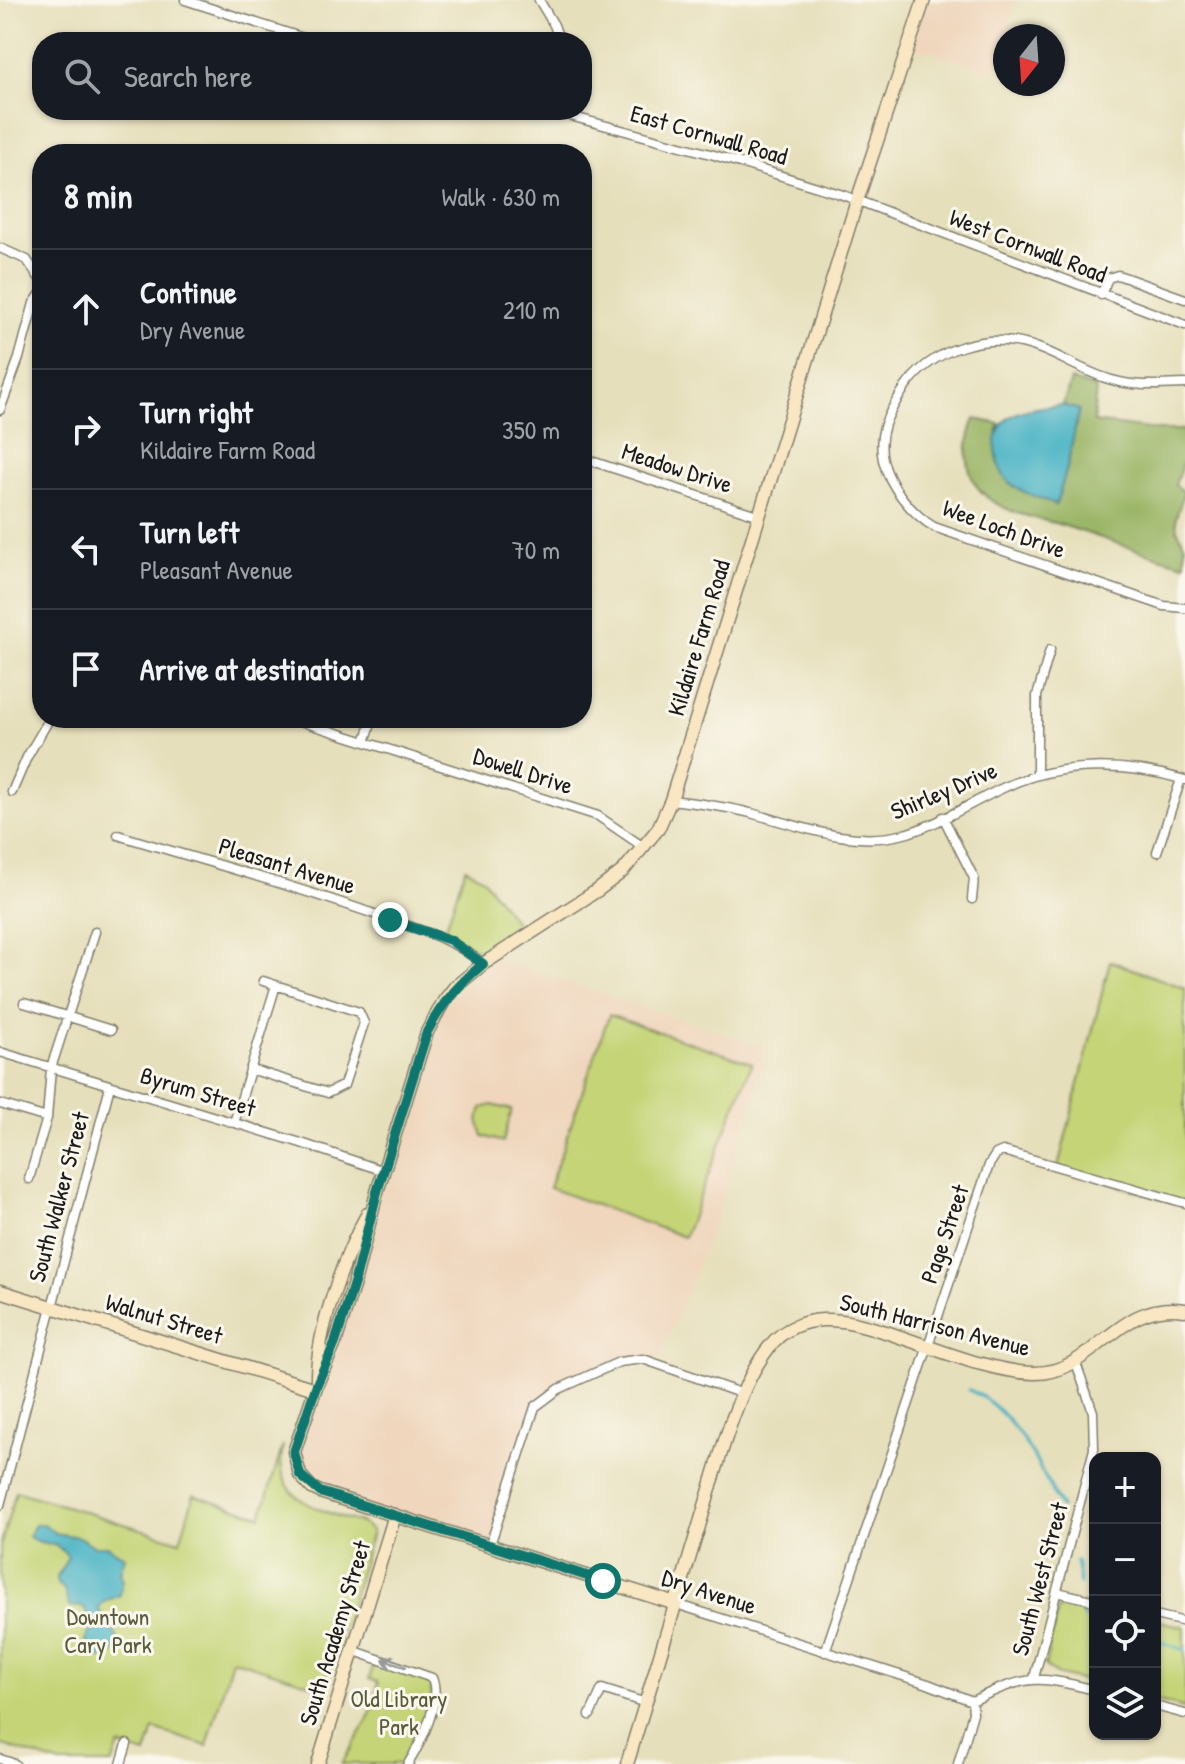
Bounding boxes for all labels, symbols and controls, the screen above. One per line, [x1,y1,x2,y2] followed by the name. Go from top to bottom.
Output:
[993,24,1065,96] north arrow
[32,32,592,120] search box
[60,54,104,98] icon: search
[124,56,252,96] text: Search here
[627,96,791,172] street label: East Cornwall Road
[64,173,133,219] text: 8 min
[442,179,560,214] text: Walk · 630 m
[945,200,1112,290] street label: West Cornwall Road
[140,272,237,312] text: Continue
[64,287,108,331] icon: ahead
[503,292,560,327] text: 210 m
[140,312,245,347] text: Dry Avenue
[140,392,253,432] text: Turn right
[64,407,108,451] icon: right
[502,412,560,447] text: 350 m
[140,432,315,467] text: Kildaire Farm Road
[618,434,737,500] street label: Meadow Drive
[939,491,1070,565] street label: Wee Loch Drive
[140,512,239,552] text: Turn left
[64,527,108,571] icon: left
[512,532,560,567] text: 70 m
[140,552,293,587] text: Pleasant Avenue
[659,556,737,720] street label: Kildaire Farm Road
[64,647,108,691] icon: arrive
[140,649,365,689] text: Arrive at destination
[469,739,578,801] street label: Dowell Drive
[886,753,1002,827] street label: Shirley Drive
[215,829,360,901] street label: Pleasant Avenue
[372,902,408,938] route end
[137,1058,261,1124] street label: Byrum Street
[20,1107,96,1285] street label: South Walker Street
[912,1179,976,1287] street label: Page Street
[102,1285,227,1351] street label: Walnut Street
[837,1285,1034,1363] street label: South Harrison Avenue
[1089,1452,1161,1740] map controls
[1089,1452,1161,1524] button: +
[1003,1498,1075,1659] street label: South West Street
[1089,1524,1161,1596] button: −
[291,1536,378,1729] street label: South Academy Street
[658,1561,761,1621] street label: Dry Avenue
[585,1563,621,1599] route start
[1089,1596,1161,1668] button: locate
[64,1600,152,1660] park label: Downtown Cary Park
[382,1655,407,1670] one-way arrow
[1089,1668,1161,1740] button: layers
[351,1682,447,1742] park label: Old Library Park

